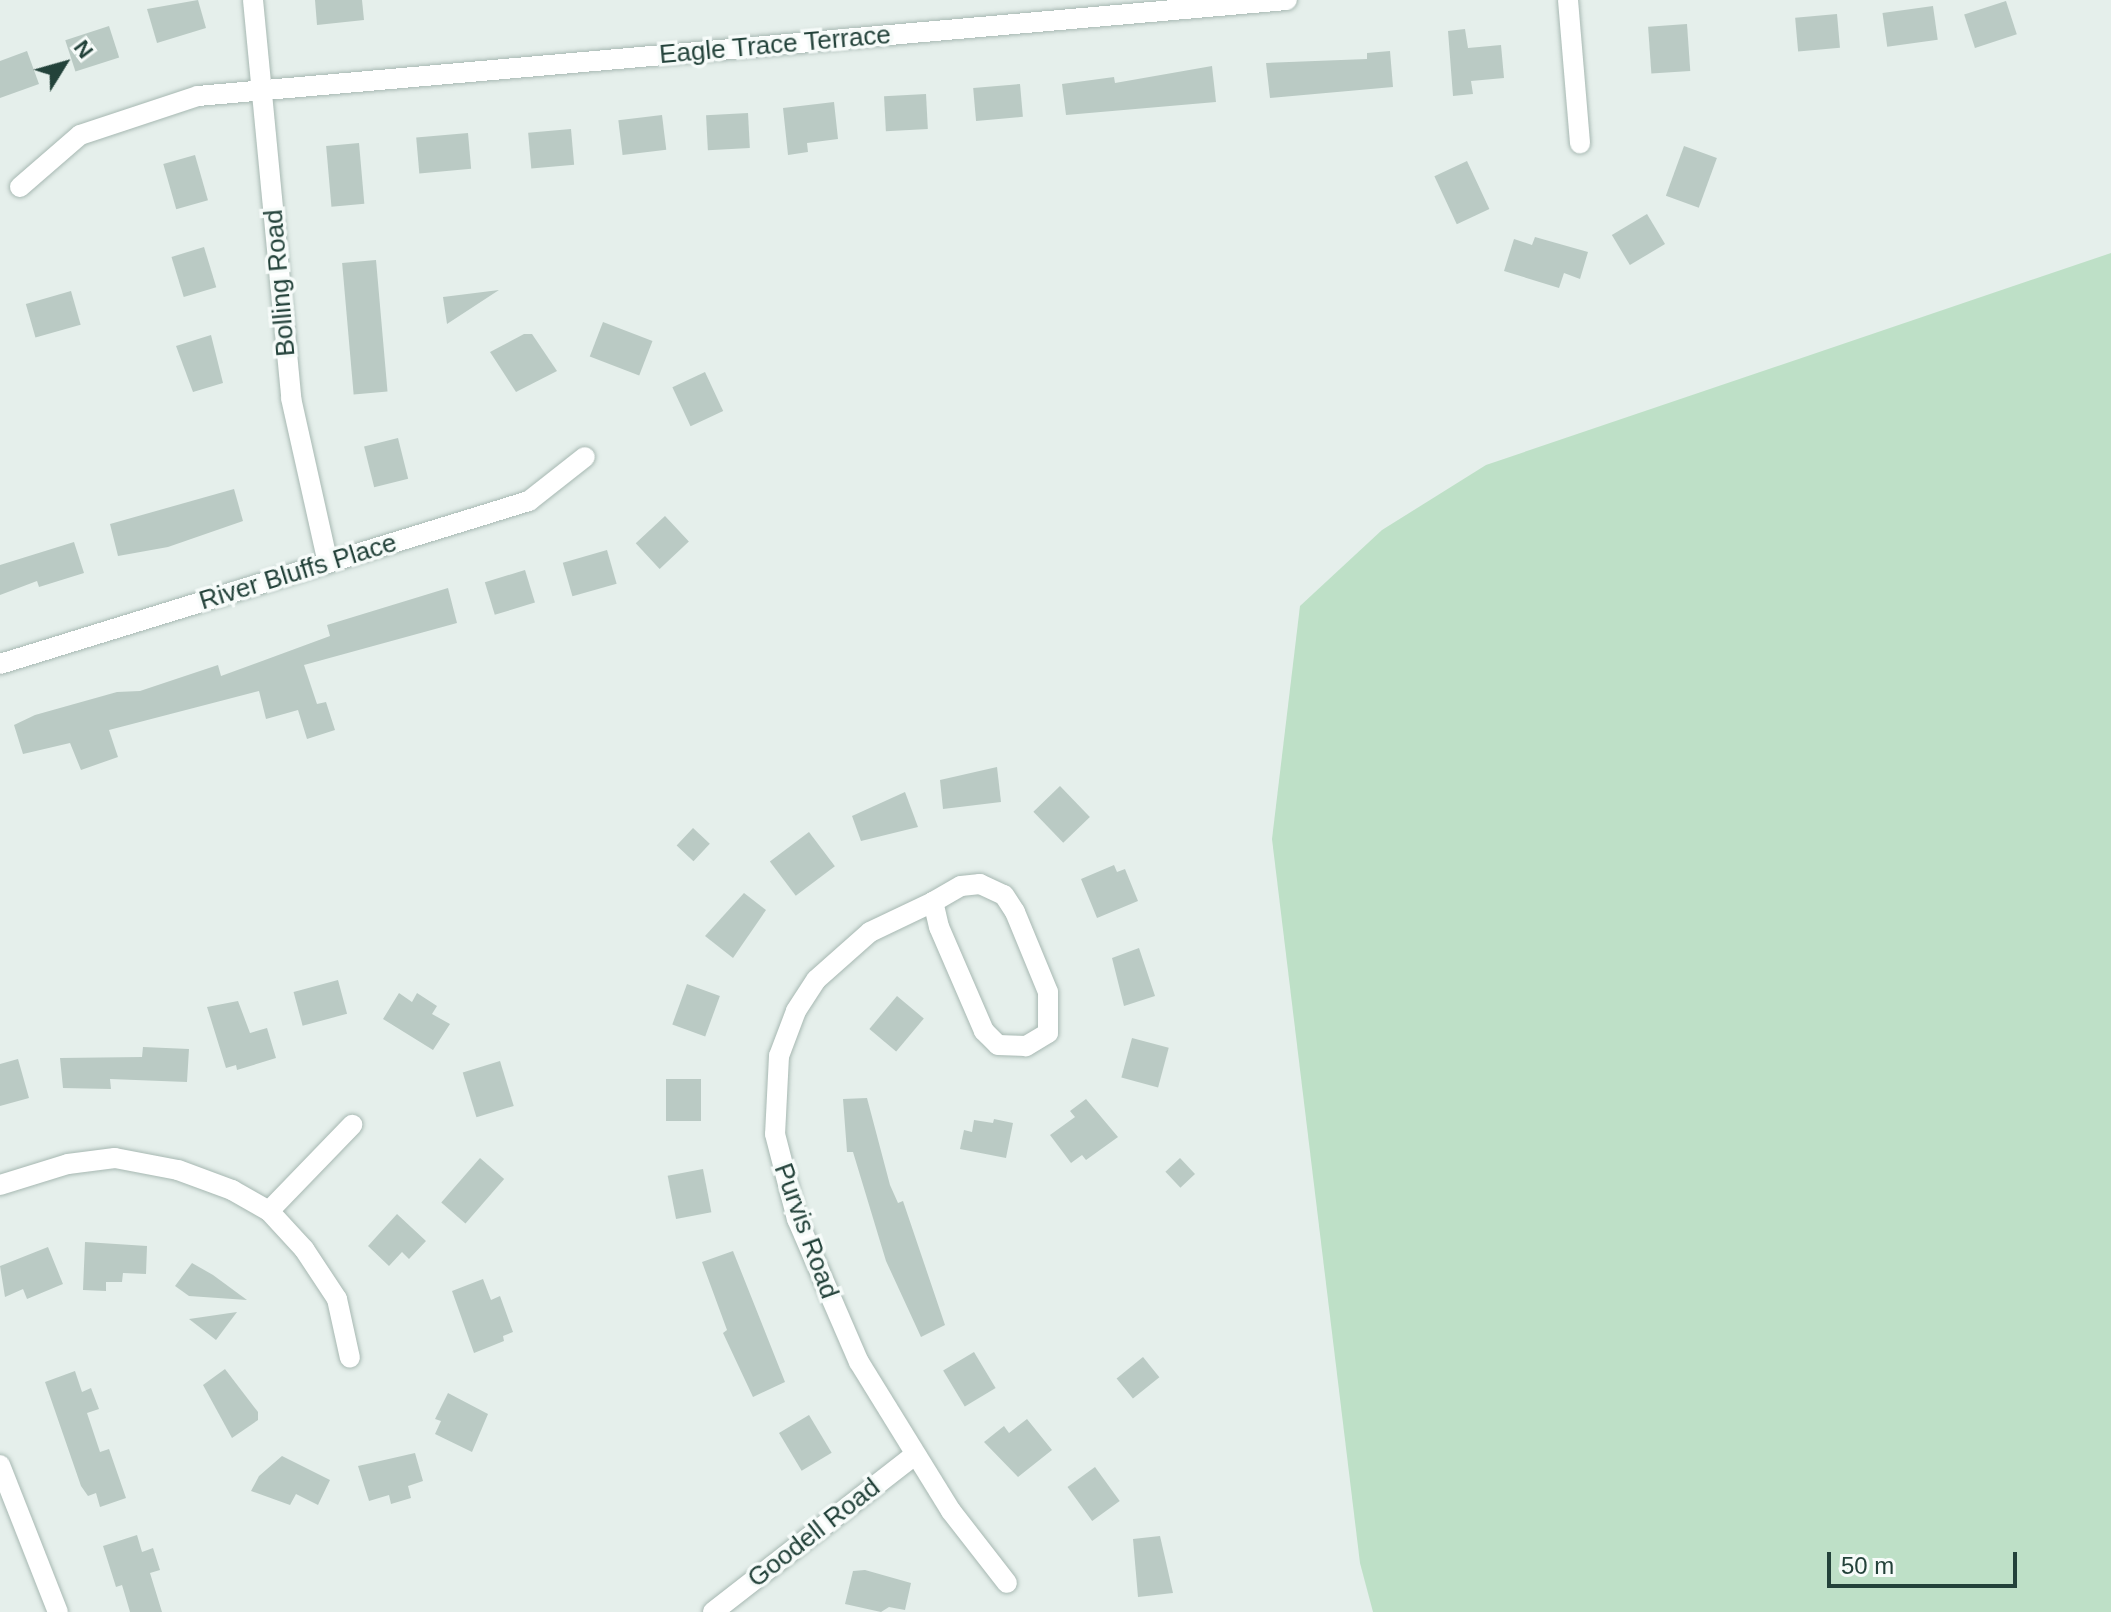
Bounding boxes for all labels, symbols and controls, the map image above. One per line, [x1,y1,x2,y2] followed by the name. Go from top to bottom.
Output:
[658,19,892,71] street label: Eagle Trace Terrace
[24,24,104,104] north arrow
[69,35,98,63] text: N
[258,208,302,358] street label: Bolling Road
[196,527,400,617] street label: River Bluffs Place
[767,1159,845,1303] street label: Purvis Road
[742,1472,886,1594] street label: Goodell Road
[1831,1536,2021,1586] scale bar
[1841,1552,1894,1579] text: 50 m

